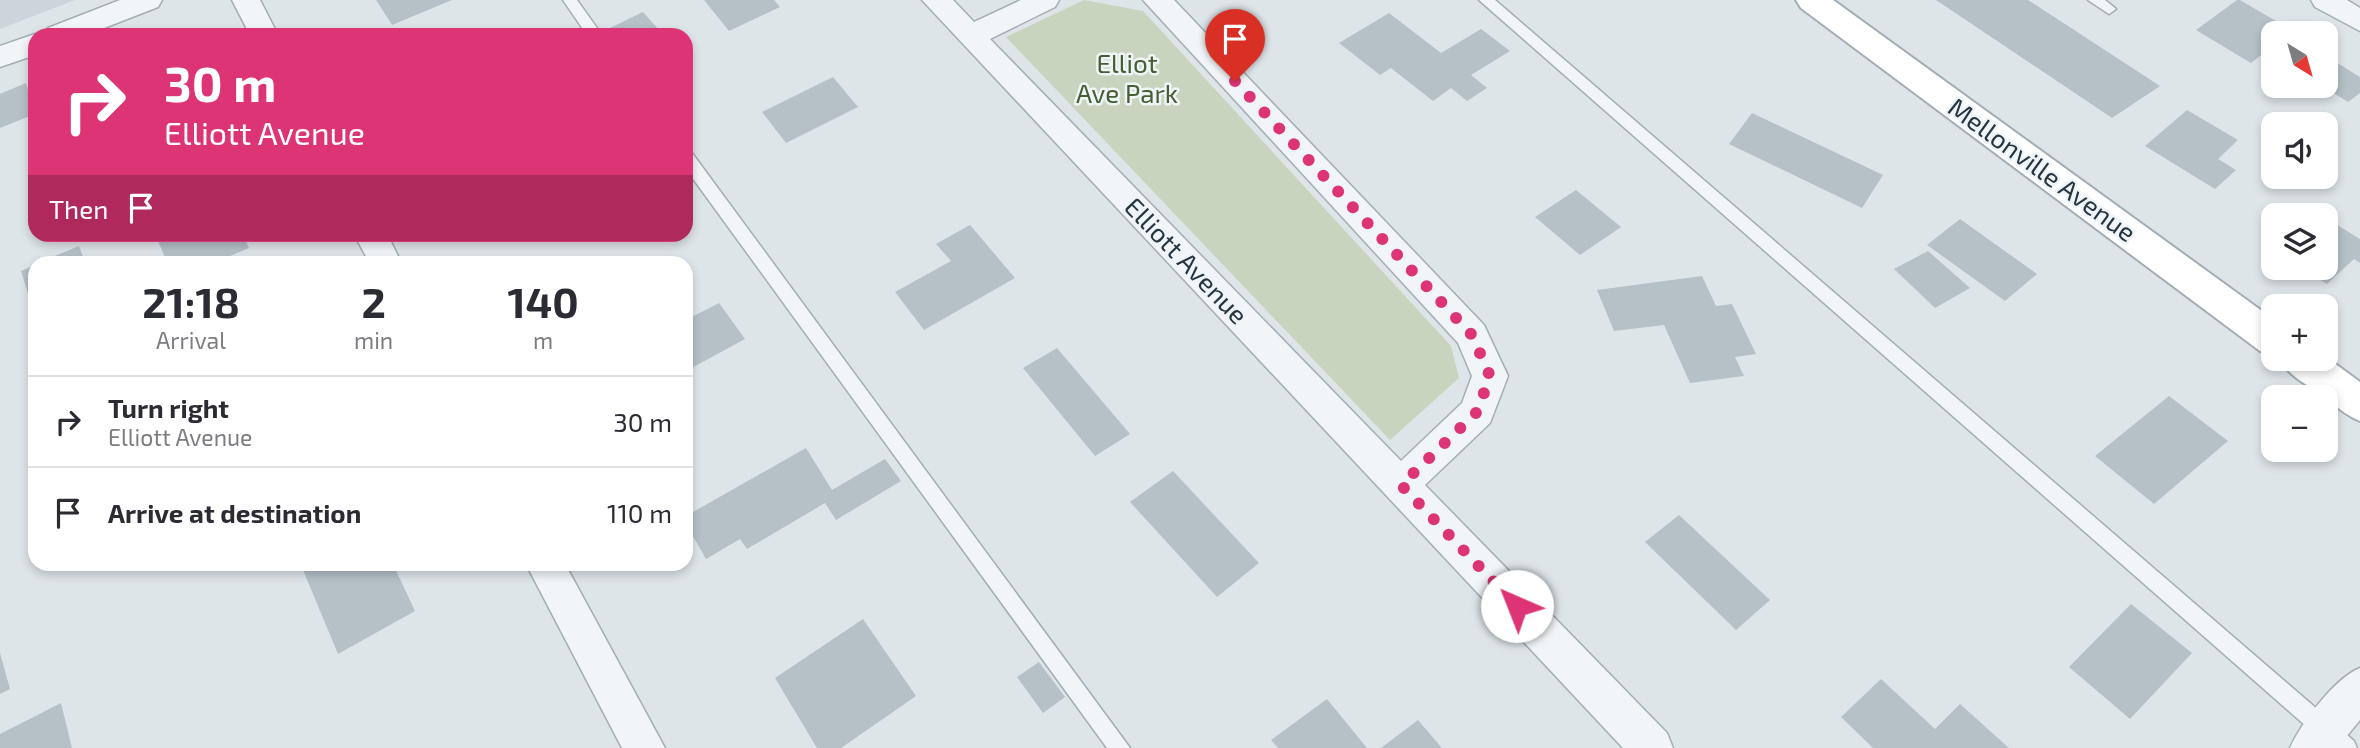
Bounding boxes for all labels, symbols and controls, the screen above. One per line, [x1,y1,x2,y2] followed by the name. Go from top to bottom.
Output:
[1205,9,1265,81] pin
[1216,20,1254,58] icon: arrive
[2261,21,2338,98] north arrow
[2261,21,2338,462] map controls
[1076,47,1178,108] park label: Elliot Ave Park
[164,53,276,112] text: 30 m
[49,56,140,147] icon: right
[1943,90,2143,247] street label: Mellonville Avenue
[2261,112,2338,189] button: sound
[164,113,365,151] text: Elliott Avenue
[122,189,160,227] icon: arrive
[1119,190,1255,329] street label: Elliott Avenue
[49,193,108,224] text: Then
[2261,203,2338,280] button: layers
[142,276,240,326] text: 21:18
[361,276,386,326] text: 2
[507,276,579,326] text: 140
[2261,294,2338,371] button: +
[156,326,226,354] text: Arrival
[354,326,393,354] text: min
[533,326,553,354] text: m
[2261,385,2338,462] button: −
[108,392,229,423] text: Turn right
[49,403,87,441] icon: right
[613,406,672,437] text: 30 m
[108,423,252,451] text: Elliott Avenue
[49,494,87,532] icon: arrive
[108,497,361,528] text: Arrive at destination
[607,497,672,528] text: 110 m
[1480,569,1554,643] position arrow

